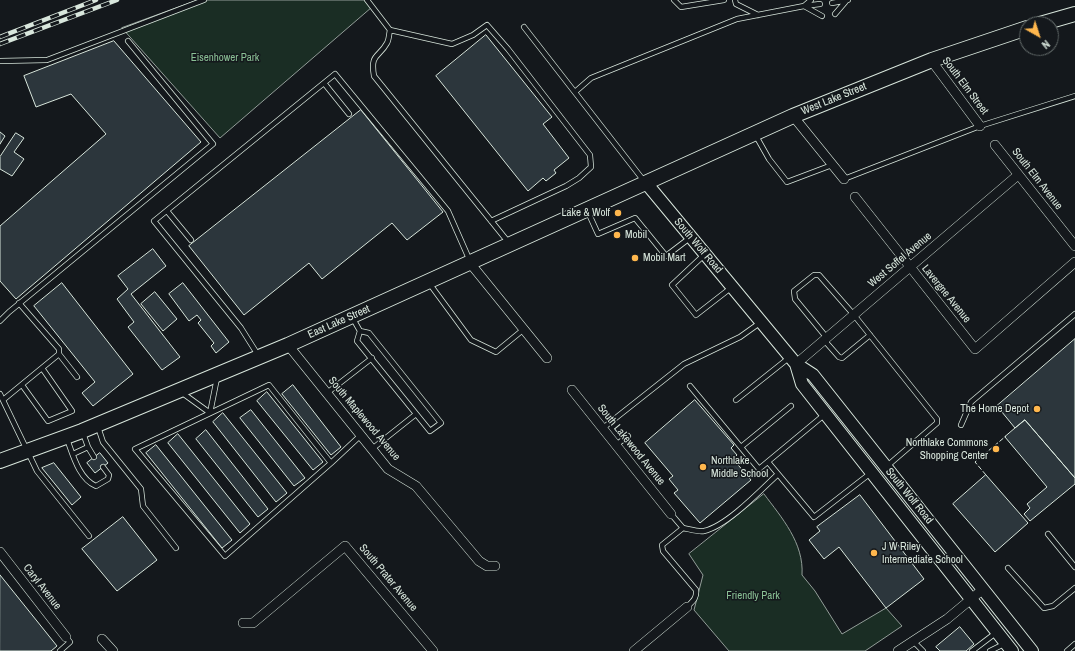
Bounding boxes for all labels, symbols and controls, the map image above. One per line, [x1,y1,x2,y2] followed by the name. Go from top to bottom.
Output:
[1019,16,1059,56] north arrow
[1039,37,1053,52] text: N
[191,51,259,65] park label: Eisenhower Park
[939,55,991,117] street label: South Elm Street
[800,80,868,118] street label: West Lake Street
[1009,146,1065,212] street label: South Elm Avenue
[562,206,610,220] place label: Lake & Wolf
[613,208,623,218] marker: Lake & Wolf
[671,216,725,276] street label: South Wolf Road
[625,228,647,242] place label: Mobil
[612,230,622,240] marker: Mobil
[866,230,934,290] street label: West Soffel Avenue
[643,251,686,265] place label: Mobil Mart
[630,253,640,263] marker: Mobil Mart
[919,262,973,326] street label: Lavergne Avenue
[306,302,372,342] street label: East Lake Street
[325,374,403,464] street label: South Maplewood Avenue
[594,402,668,488] street label: South Lakewood Avenue
[960,402,1029,416] place label: The Home Depot
[1032,404,1042,414] marker: The Home Depot
[906,436,988,462] place label: Northlake Commons Shopping Center
[991,444,1001,454] marker: Northlake Commons Shopping Center
[711,454,768,480] place label: Northlake Middle School
[698,462,708,472] marker: Northlake Middle School
[882,465,936,527] street label: South Wolf Road
[882,540,963,566] place label: J W Riley Intermediate School
[356,542,420,614] street label: South Prater Avenue
[869,548,879,558] marker: J W Riley Intermediate School
[20,562,64,612] street label: Caryl Avenue
[726,589,780,603] park label: Friendly Park

